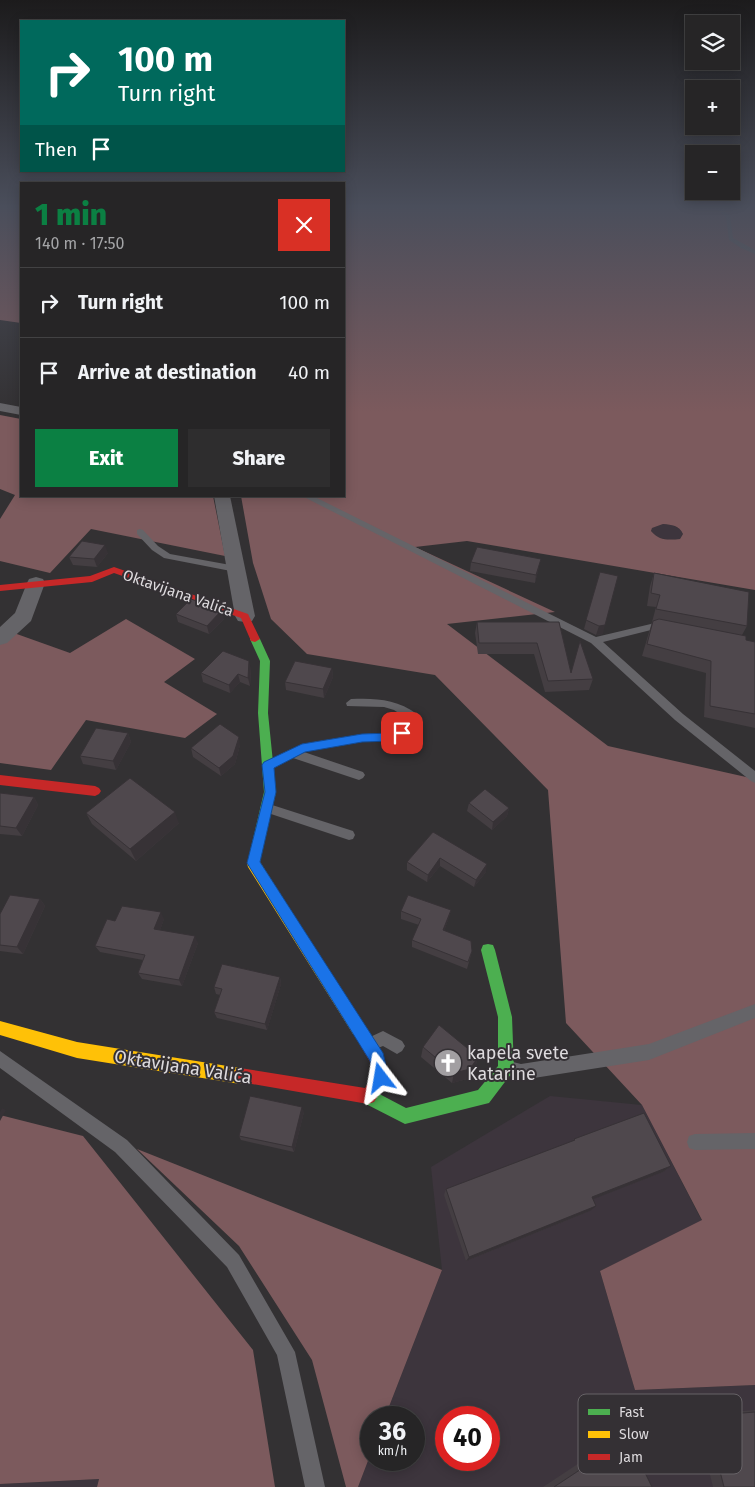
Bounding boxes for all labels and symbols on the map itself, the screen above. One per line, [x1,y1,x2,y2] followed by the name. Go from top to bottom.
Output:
[120,566,236,620] street label: Oktavijana Valića
[381,712,423,754] pin
[467,1042,569,1085] place label: kapela svete Katarine
[113,1045,253,1089] street label: Oktavijana Valića
[433,1048,463,1078] church icon: kapela svete Katarine
[354,1051,406,1103] position arrow
[578,1394,742,1474] legend
[619,1404,645,1421] text: Fast
[435,1406,500,1471] speed limit sign: 40
[619,1426,649,1443] text: Slow
[619,1449,643,1466] text: Jam

